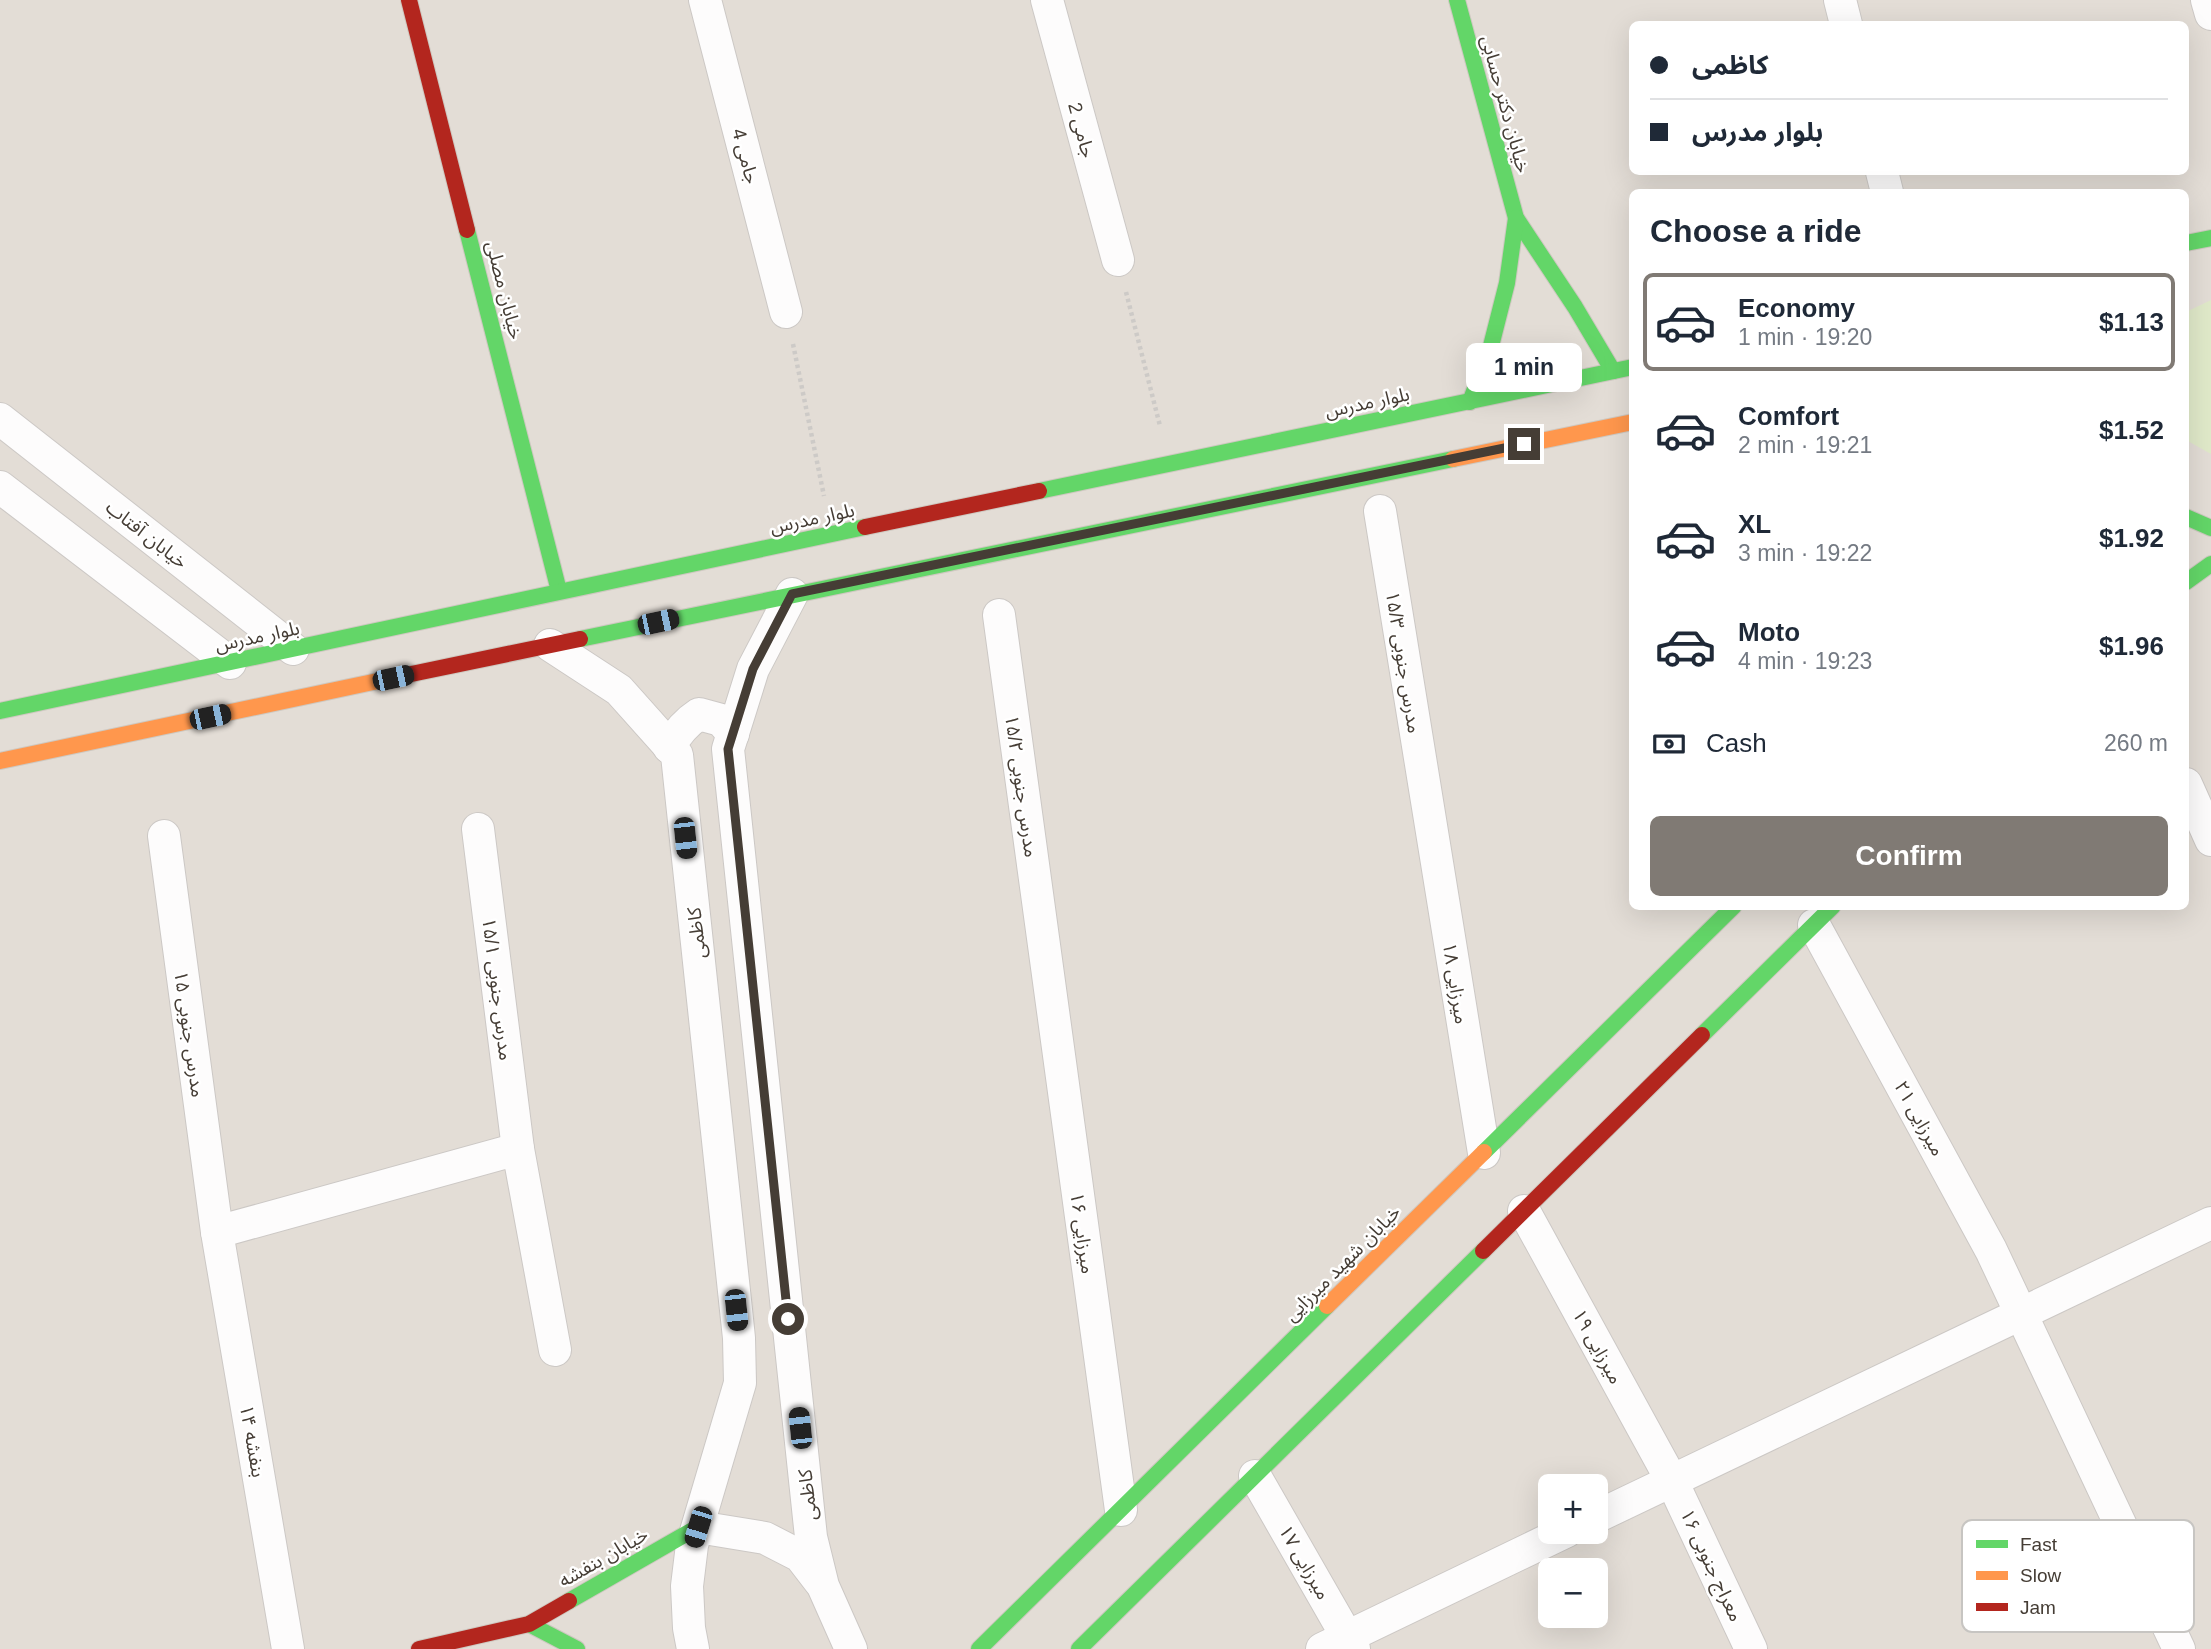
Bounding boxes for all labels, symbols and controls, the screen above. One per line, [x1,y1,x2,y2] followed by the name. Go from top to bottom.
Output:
[1476,33,1534,175] street label: خیابان دکتر حسابی
[1692,50,1768,80] text: کاظمی
[1063,100,1099,160] street label: جامی 2
[1692,117,1823,147] text: بلوار مدرس
[727,126,763,186] street label: جامی 4
[1650,213,1862,249] text: Choose a ride
[481,239,527,342] street label: خیابان مصلی
[1654,291,1717,354] icon: car
[1738,293,1855,323] text: Economy
[2099,307,2164,337] text: $1.13
[1738,324,1872,350] text: 1 min · 19:20
[1466,342,1582,392] callout: 1 min
[1494,354,1554,380] text: 1 min
[1323,383,1412,423] street label: بلوار مدرس
[1654,399,1717,462] icon: car
[1738,401,1839,431] text: Comfort
[2099,415,2164,445] text: $1.52
[1508,428,1540,460] route end
[1738,432,1872,458] text: 2 min · 19:21
[102,496,191,573] street label: خیابان آفتاب
[768,499,857,539] street label: بلوار مدرس
[1654,507,1717,570] icon: car
[1738,509,1771,539] text: XL
[2099,523,2164,553] text: $1.92
[1738,540,1872,566] text: 3 min · 19:22
[1381,589,1425,735] street label: مدرس جنوبی ۱۵/۳
[636,607,681,637] car
[1654,615,1717,678] icon: car
[213,617,302,657] street label: بلوار مدرس
[1738,617,1800,647] text: Moto
[2099,631,2164,661] text: $1.96
[1738,648,1872,674] text: 4 min · 19:23
[371,663,416,693] car
[188,702,233,732] car
[1000,713,1042,859] street label: مدرس جنوبی ۱۵/۲
[1650,725,1688,763] icon: cash
[1706,728,1767,758] text: Cash
[2104,730,2168,756] text: 260 m
[673,816,698,860] car
[1650,816,2168,896] button: Confirm
[683,905,711,959] street label: کاظمی
[477,916,517,1062] street label: مدرس جنوبی ۱۵/۱
[1438,941,1472,1026] street label: میرزایی ۱۸
[169,969,209,1099] street label: مدرس جنوبی ۱۵
[1890,1077,1949,1160] street label: میرزایی ۲۱
[1065,1191,1099,1275] street label: میرزایی ۱۶
[1280,1201,1405,1326] street label: خیابان شهید میرزایی
[724,1288,749,1332] car
[772,1303,804,1335] route start
[1568,1305,1627,1388] street label: میرزایی ۱۹
[236,1403,269,1479] street label: بنفشه ۱۴
[788,1406,813,1450] car
[794,1467,822,1521] street label: کاظمی
[1538,1474,1608,1628] map controls
[1538,1474,1608,1544] button: +
[682,1504,715,1550] car
[1674,1506,1747,1626] street label: معراج جنوبی ۱۶
[1962,1520,2194,1632] legend
[1274,1521,1334,1604] street label: میرزایی ۱۷
[555,1524,651,1591] street label: خیابان بنفشه
[2020,1534,2058,1555] text: Fast
[1538,1558,1608,1628] button: −
[2020,1565,2061,1586] text: Slow
[2020,1597,2056,1618] text: Jam

